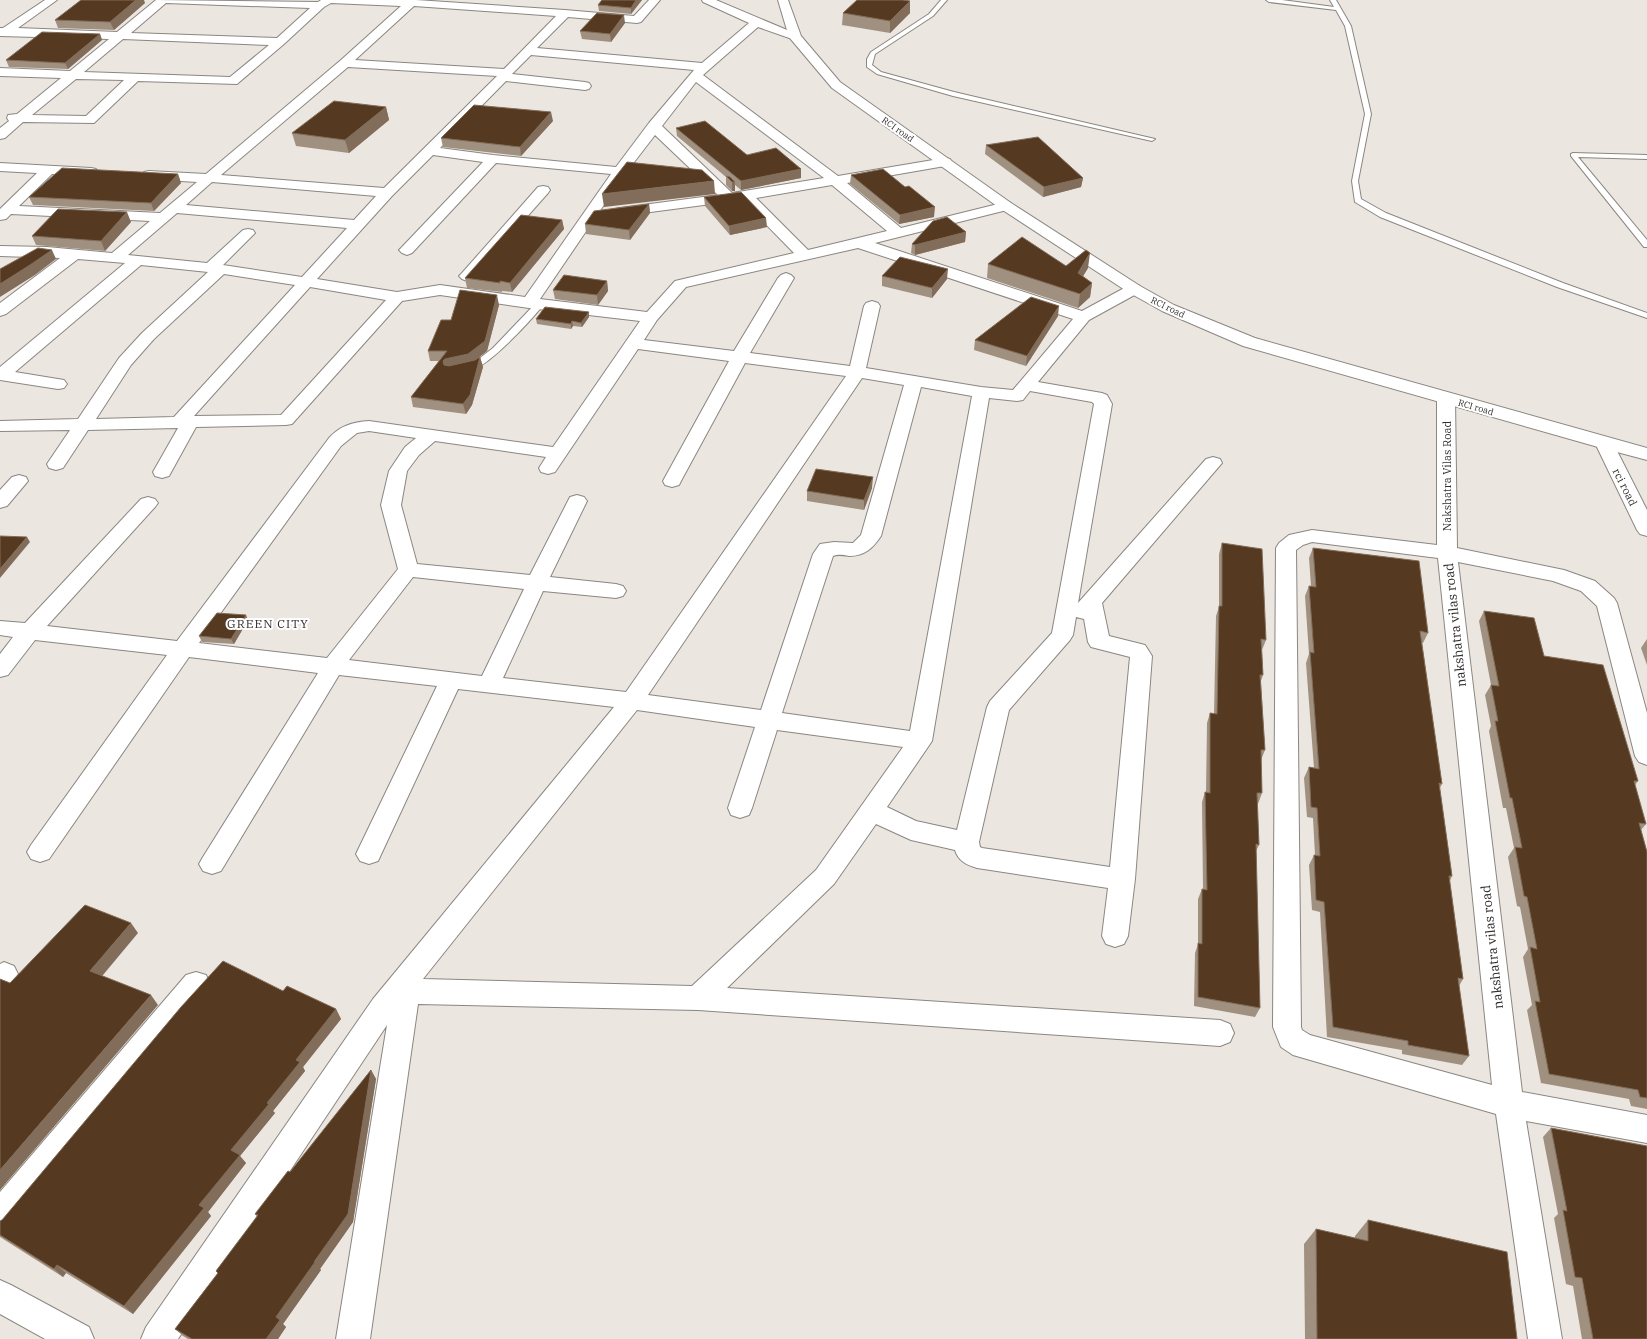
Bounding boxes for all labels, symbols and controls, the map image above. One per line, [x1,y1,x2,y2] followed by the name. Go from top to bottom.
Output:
[880,114,917,144] street label: RCI road
[1149,294,1187,320] street label: RCI road
[1457,397,1496,417] street label: RCI road
[1440,420,1454,531] street label: Nakshatra Vilas Road
[1610,466,1641,508] street label: rci road
[1440,562,1470,688] street label: nakshatra vilas road
[227,616,309,631] district label: GREEN CITY
[1477,884,1507,1010] street label: nakshatra vilas road

